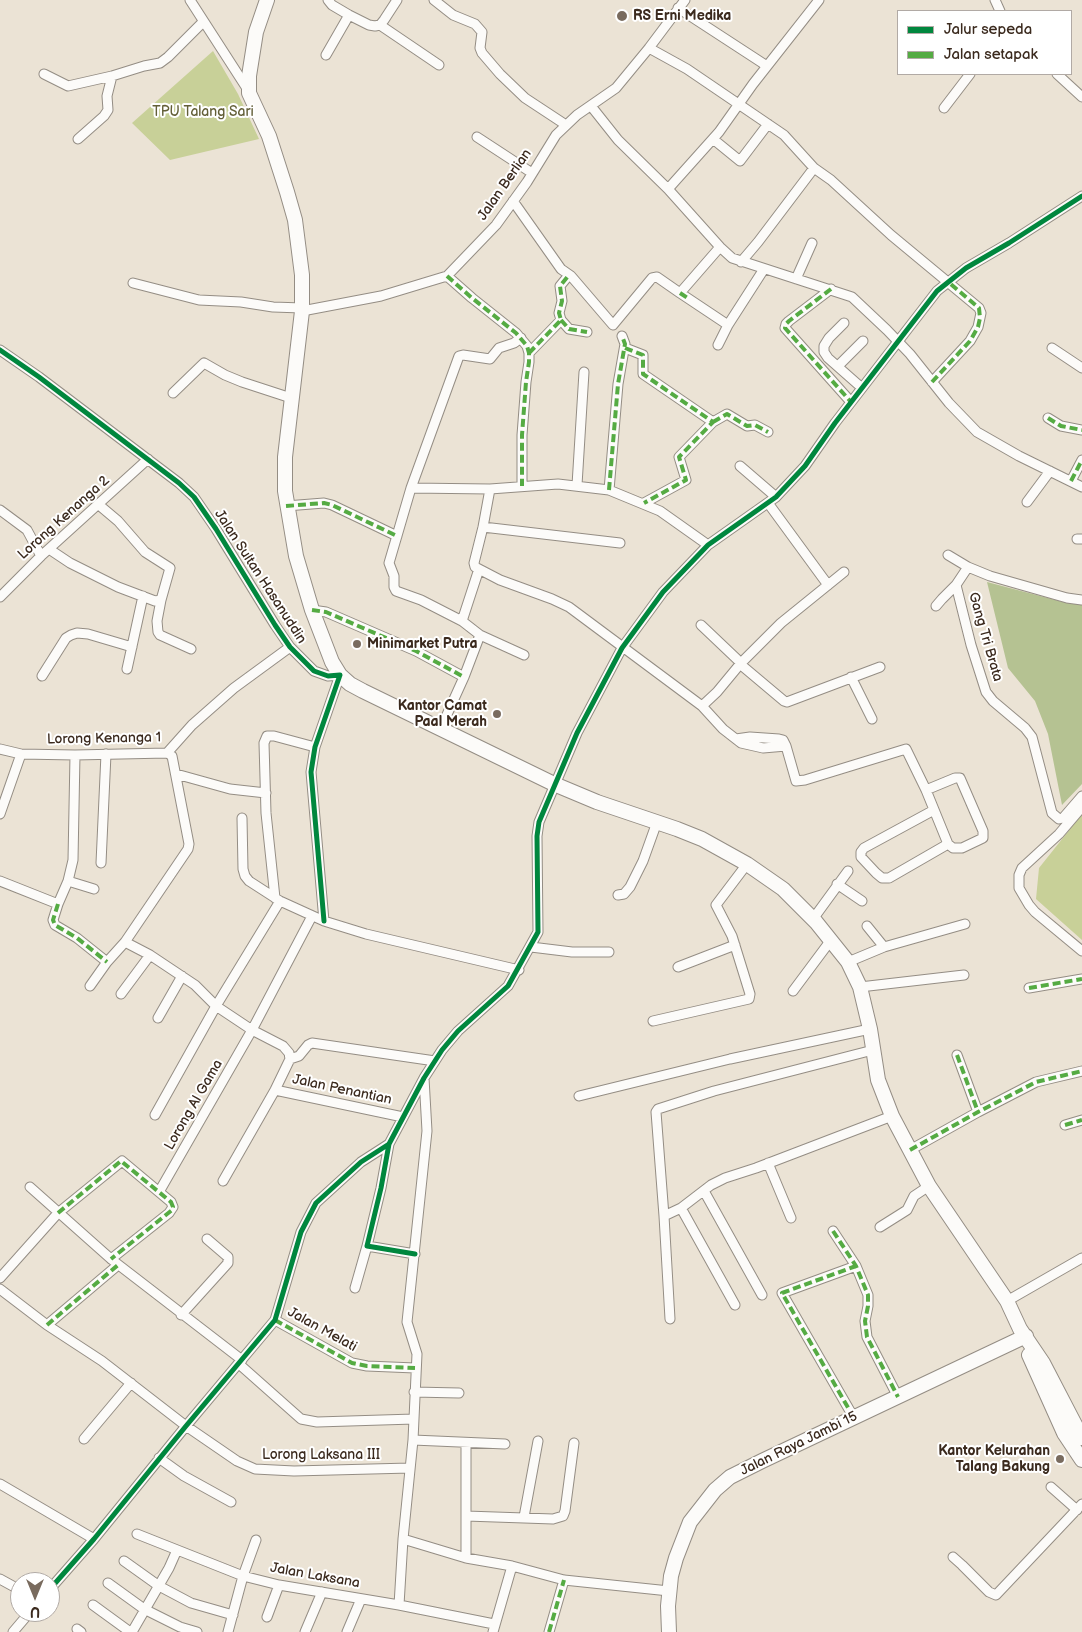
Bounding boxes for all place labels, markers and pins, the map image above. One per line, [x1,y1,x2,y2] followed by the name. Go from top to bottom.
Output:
[633,8,731,24] place label: RS Erni Medika
[615,9,629,23] marker: RS Erni Medika
[367,636,477,652] place label: Minimarket Putra
[351,638,363,650] marker: Minimarket Putra
[398,698,487,730] place label: Kantor Camat Paal Merah
[491,708,503,720] marker: Kantor Camat Paal Merah
[938,1443,1050,1475] place label: Kantor Kelurahan Talang Bakung
[1054,1453,1066,1465] marker: Kantor Kelurahan Talang Bakung

